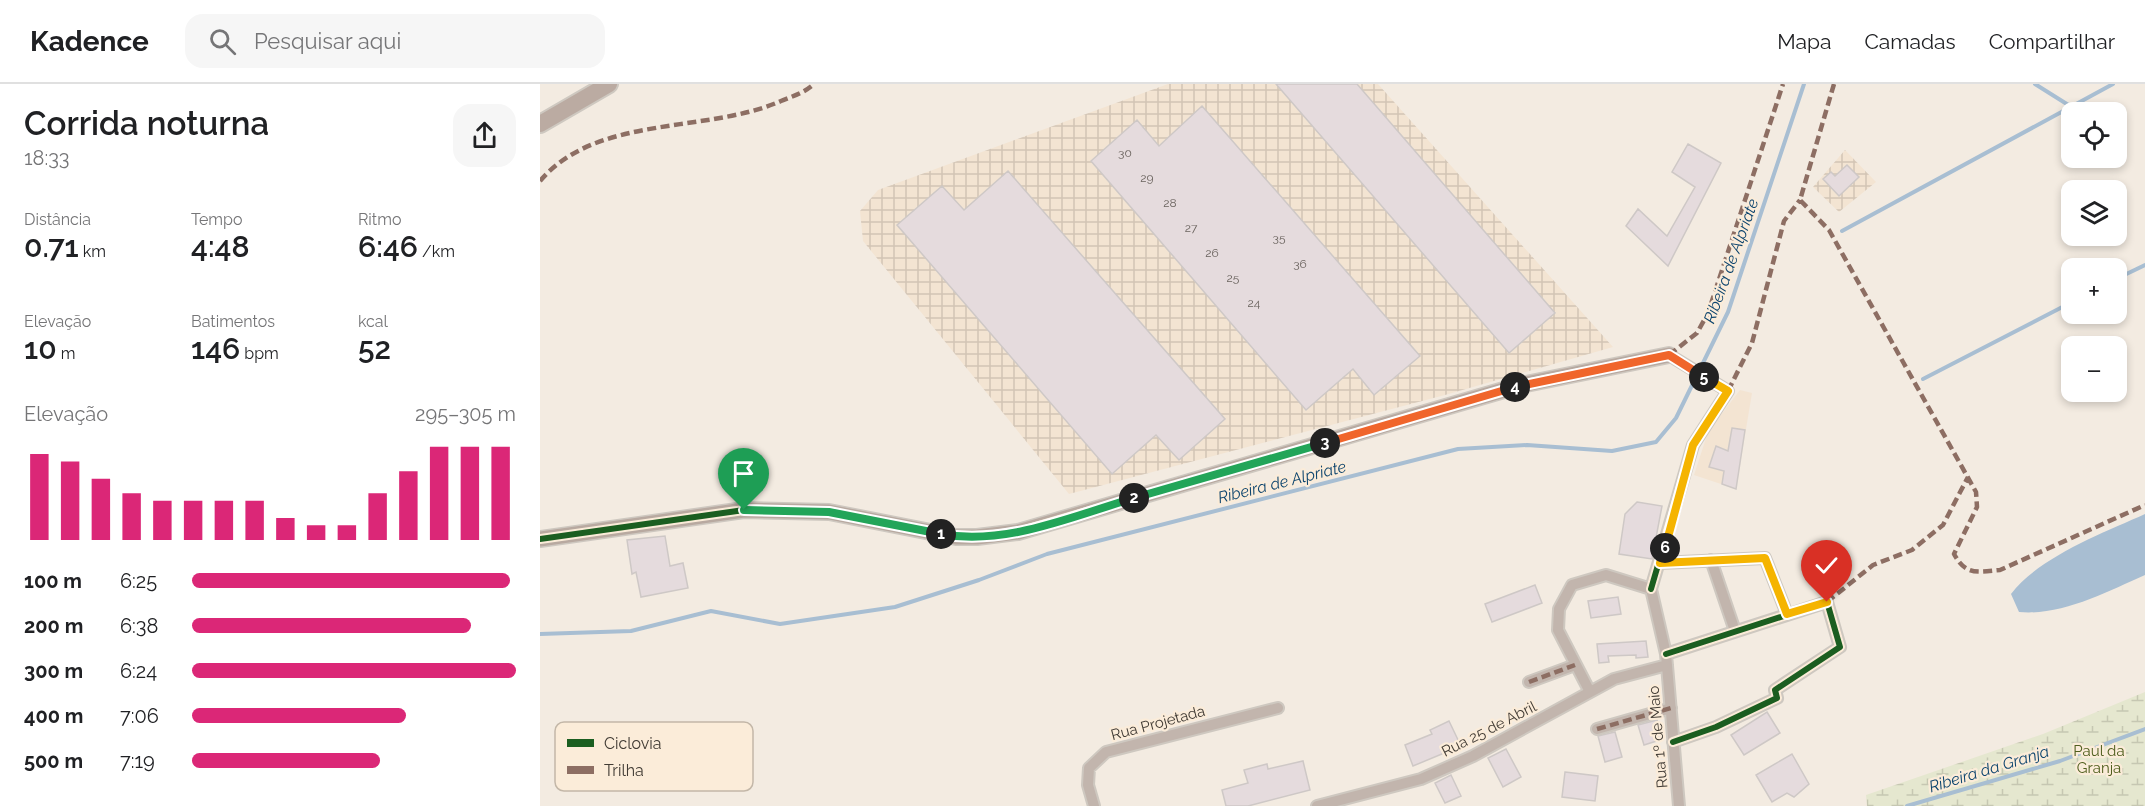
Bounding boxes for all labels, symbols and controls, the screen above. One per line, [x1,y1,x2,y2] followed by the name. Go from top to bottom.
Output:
[185,14,605,68] search box
[30,25,149,58] text: Kadence
[206,25,239,58] icon: search
[254,28,401,54] text: Pesquisar aqui
[1777,29,1831,54] text: Mapa
[1864,29,1956,54] text: Camadas
[1989,29,2115,54] text: Compartilhar
[2061,102,2127,402] map controls
[2061,102,2127,168] button: locate
[24,104,269,143] text: Corrida noturna
[453,104,516,167] button: share
[24,146,70,170] text: 18:33
[1118,146,1132,160] house number: 30
[1140,171,1154,185] house number: 29
[2061,180,2127,246] button: layers
[1163,196,1177,210] house number: 28
[1700,196,1763,326] water label: Ribeira de Alpriate
[24,210,91,229] text: Distância
[191,210,242,229] text: Tempo
[358,210,401,229] text: Ritmo
[1185,221,1198,235] house number: 27
[24,229,79,264] text: 0.71
[191,229,250,264] text: 4:48
[358,229,418,264] text: 6:46
[1273,231,1286,245] house number: 35
[79,242,106,261] text: km
[418,242,455,261] text: /km
[1205,246,1219,260] house number: 26
[1293,257,1307,271] house number: 36
[2061,258,2127,324] button: +
[1227,271,1240,285] house number: 25
[1248,296,1261,310] house number: 24
[24,312,91,331] text: Elevação
[191,312,275,331] text: Batimentos
[358,312,388,331] text: kcal
[24,331,57,366] text: 10
[191,331,240,366] text: 146
[358,331,391,366] text: 52
[2061,336,2127,402] button: −
[57,344,75,363] text: m
[240,344,279,363] text: bpm
[1689,362,1719,392] pin: 5
[1700,367,1708,386] text: 5
[1500,372,1530,402] pin: 4
[1510,377,1520,396] text: 4
[24,402,108,426] text: Elevação
[415,402,516,426] text: 295–305 m
[1310,428,1340,458] pin: 3
[1321,433,1329,452] text: 3
[718,448,769,510] pin
[727,457,760,490] icon: arrive
[1216,457,1348,507] water label: Ribeira de Alpriate
[1119,483,1149,513] pin: 2
[1129,488,1139,507] text: 2
[926,519,956,549] pin: 1
[937,524,945,543] text: 1
[1650,533,1680,563] pin: 6
[1660,538,1670,557] text: 6
[1801,540,1852,602] pin
[1810,549,1843,582] icon: check
[24,569,82,593] text: 100 m
[120,569,157,593] text: 6:25
[24,614,83,638] text: 200 m
[120,614,158,638] text: 6:38
[24,659,83,683] text: 300 m
[120,659,157,683] text: 6:24
[1645,685,1671,789] street label: Rua 1º de Maio
[1439,697,1540,761] street label: Rua 25 de Abril
[1109,702,1207,744] street label: Rua Projetada
[24,704,83,728] text: 400 m
[120,704,159,728] text: 7:06
[555,722,753,791] legend
[604,734,662,753] text: Ciclovia
[1927,742,2052,796] water label: Ribeira da Granja
[2073,742,2125,777] park label: Paul da Granja
[24,749,83,773] text: 500 m
[120,749,155,773] text: 7:19
[604,761,644,780] text: Trilha

